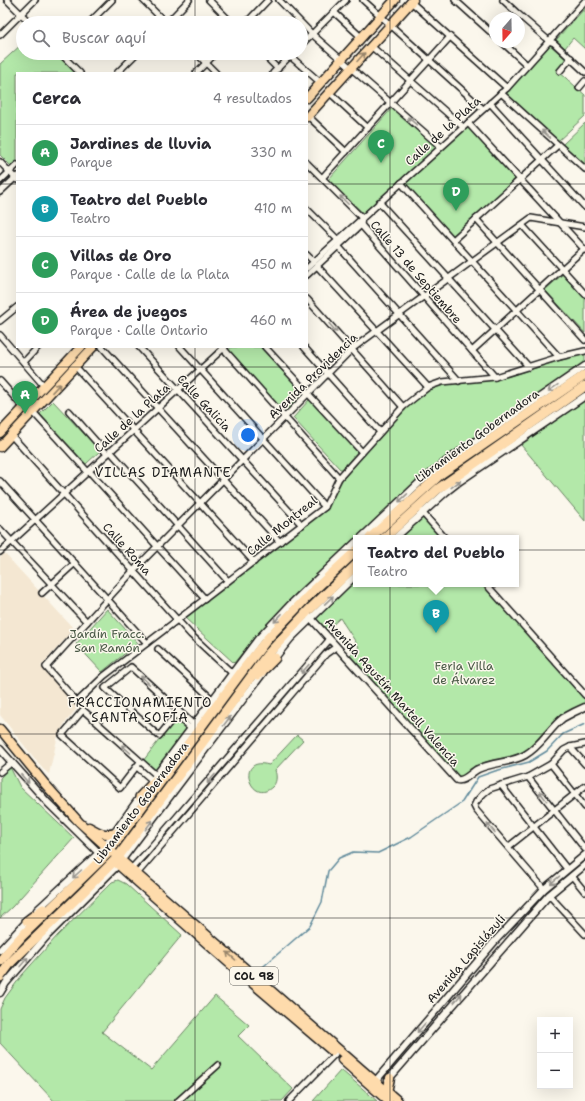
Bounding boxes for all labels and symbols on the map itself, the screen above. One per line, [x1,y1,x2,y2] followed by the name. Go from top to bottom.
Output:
[489,12,525,48] north arrow
[356,52,366,62] one-way arrow
[402,92,485,169] street label: Calle de la Plata
[406,117,417,126] one-way arrow
[541,129,551,138] one-way arrow
[368,130,394,163] pin: C
[443,178,469,211] pin: D
[339,195,349,205] one-way arrow
[367,217,465,327] street label: Calle 13 de Septiembre
[328,323,338,333] one-way arrow
[265,329,361,423] street label: Avenida Providencia
[174,371,235,435] street label: Calle Galicia
[91,379,174,456] street label: Calle de la Plata
[12,381,38,414] pin: A
[51,383,60,393] one-way arrow
[548,384,559,392] one-way arrow
[412,385,542,486] street label: Libramiento Gobernadora
[238,425,258,445] your location
[94,464,232,481] district label: VILLAS DIAMANTE
[450,480,461,488] one-way arrow
[243,492,321,559] street label: Calle Montreal
[398,493,408,503] one-way arrow
[99,519,155,579] street label: Calle Roma
[324,595,334,605] one-way arrow
[423,600,449,633] pin: B
[273,613,282,623] one-way arrow
[321,614,463,770] street label: Avenida Agustín Martell Valencia
[70,626,144,656] park label: Jardín Fracc. San Ramón
[433,658,495,688] park label: Feria Villa de Álvarez
[300,664,309,675] one-way arrow
[140,675,150,685] one-way arrow
[68,694,212,726] district label: FRACCIONAMIENTO SANTA SOFÍA
[223,715,231,726] one-way arrow
[90,738,193,867] street label: Libramiento Gobernadora
[121,745,131,754] one-way arrow
[21,773,30,784] one-way arrow
[207,773,216,784] one-way arrow
[539,791,548,802] one-way arrow
[145,820,153,831] one-way arrow
[487,823,496,833] one-way arrow
[72,869,82,879] one-way arrow
[549,875,560,884] one-way arrow
[423,911,509,1007] street label: Avenida Lapislázuli
[226,951,236,960] one-way arrow
[19,957,29,967] one-way arrow
[230,967,278,985] road number: COL 98
[453,993,462,1004] one-way arrow
[416,1022,425,1033] one-way arrow

